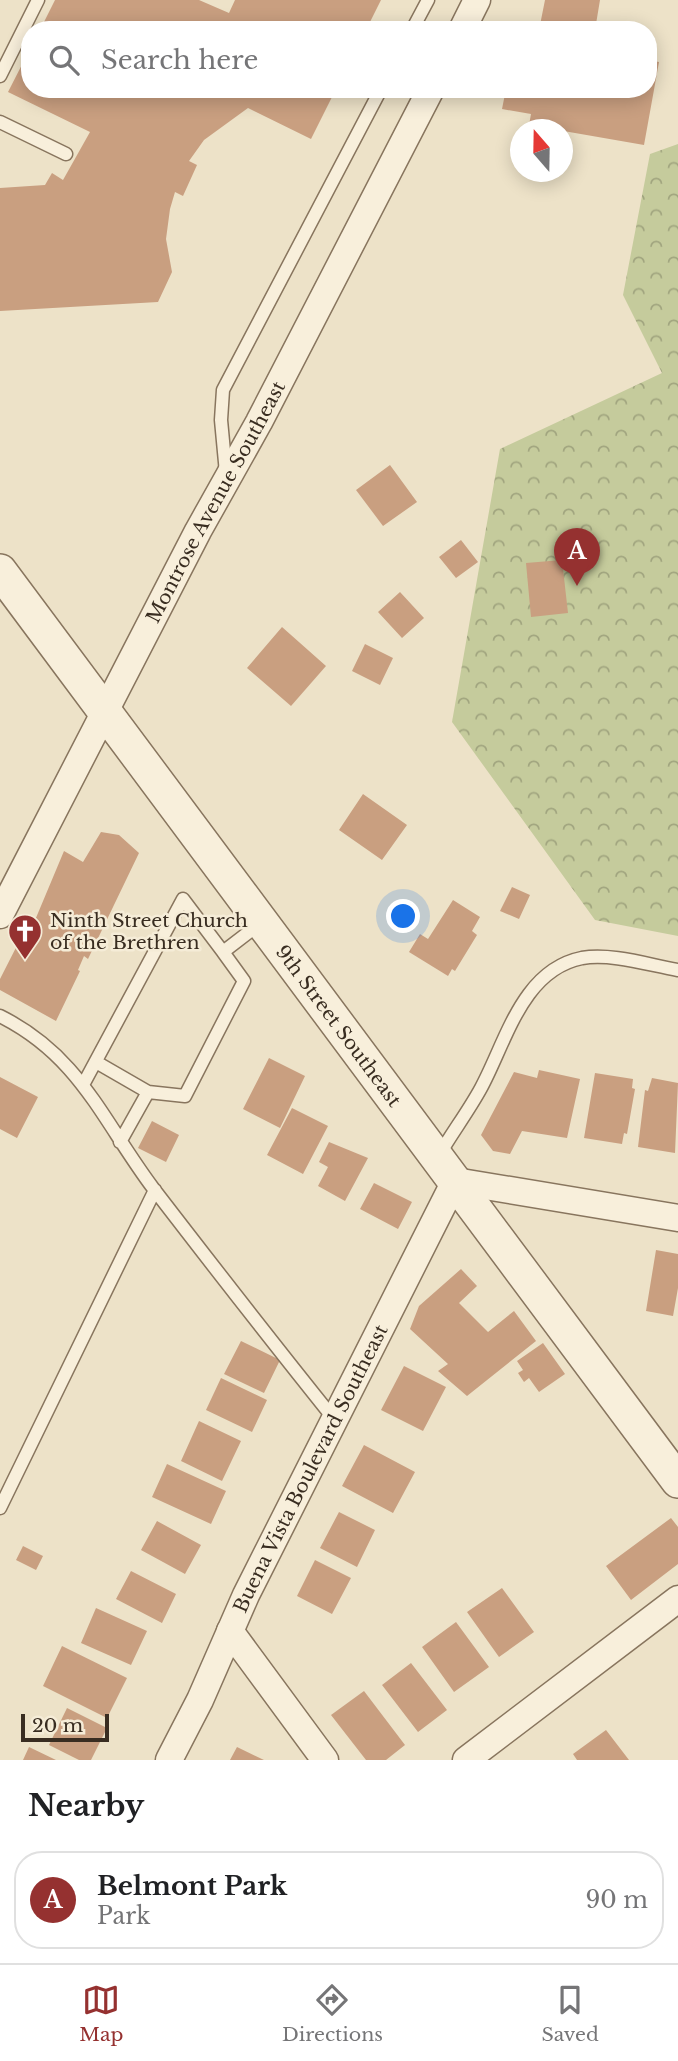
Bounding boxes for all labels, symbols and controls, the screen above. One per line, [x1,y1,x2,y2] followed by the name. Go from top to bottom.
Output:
[21,21,657,98] search box
[45,41,83,79] icon: search
[101,44,258,76] text: Search here
[510,119,573,182] north arrow
[141,376,290,627] street label: Montrose Avenue Southeast
[554,528,600,586] pin: A
[386,899,420,933] your location
[50,909,248,954] place label: Ninth Street Church of the Brethren
[6,912,44,961] church icon: Ninth Street Church of the Brethren
[271,940,407,1112] street label: 9th Street Southeast
[228,1320,393,1616] street label: Buena Vista Boulevard Southeast
[21,1711,108,1743] scale bar
[32,1714,83,1737] text: 20 m
[28,1787,144,1824] text: Nearby
[97,1870,287,1902] text: Belmont Park
[44,1886,62,1914] text: A
[586,1886,648,1914] text: 90 m
[97,1902,150,1930] text: Park
[79,1981,123,2046] tab: Map
[282,1981,383,2046] tab: Directions
[541,1981,599,2046] tab: Saved

